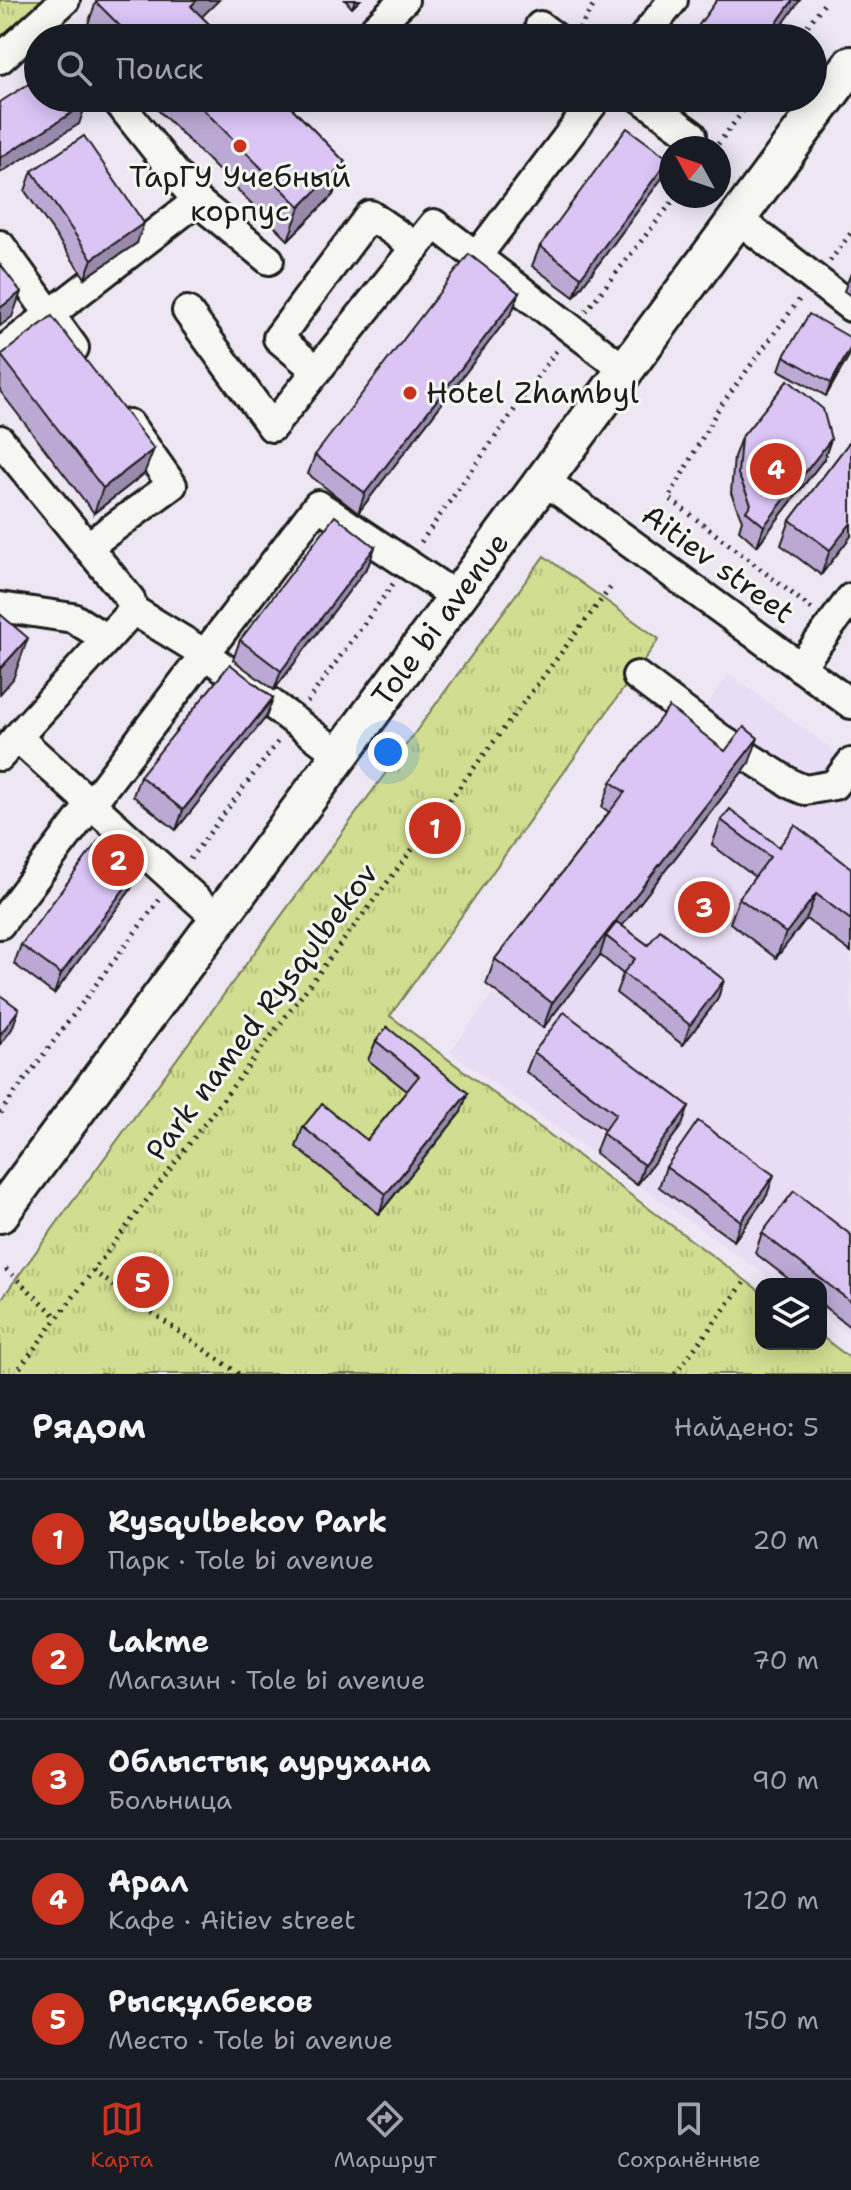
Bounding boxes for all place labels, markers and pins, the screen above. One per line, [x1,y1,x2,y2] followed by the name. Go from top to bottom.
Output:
[231,137,249,155] marker: ТарГУ Учебный корпус
[129,156,351,231] place label: ТарГУ Учебный корпус
[426,372,639,413] place label: Hotel Zhambyl
[401,384,419,402] marker: Hotel Zhambyl
[750,439,802,499] pin: 4
[409,798,461,858] pin: 1
[92,830,144,890] pin: 2
[678,877,730,937] pin: 3
[117,1252,169,1312] pin: 5

